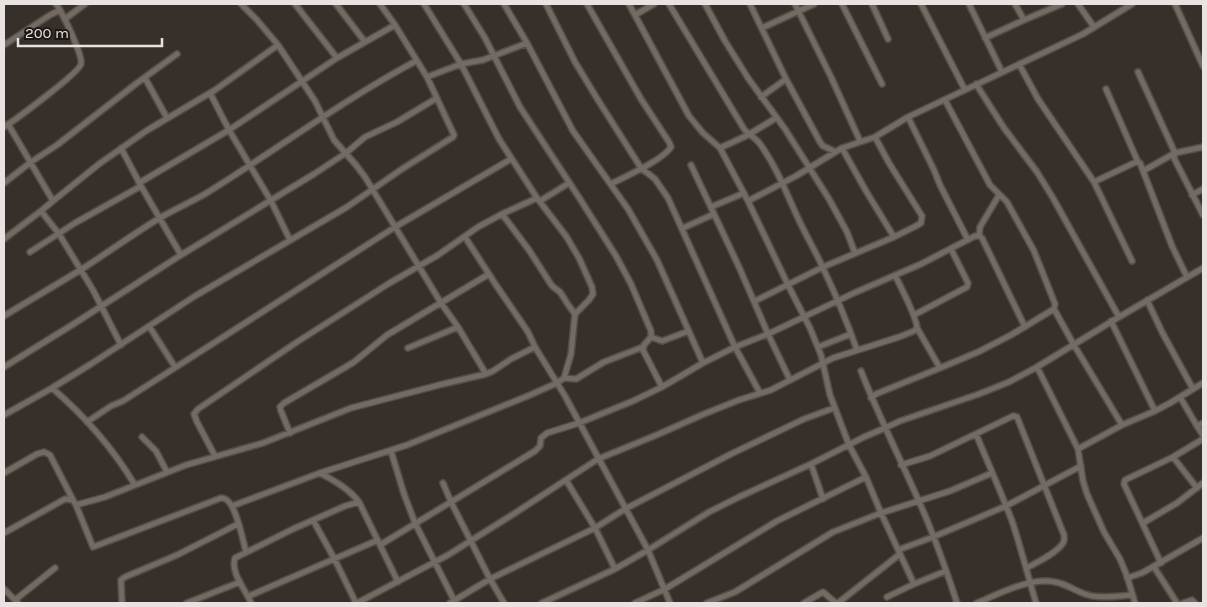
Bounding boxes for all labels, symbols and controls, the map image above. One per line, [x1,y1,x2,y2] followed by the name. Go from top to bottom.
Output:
[18,15,161,47] scale bar
[25,24,69,42] text: 200 m

